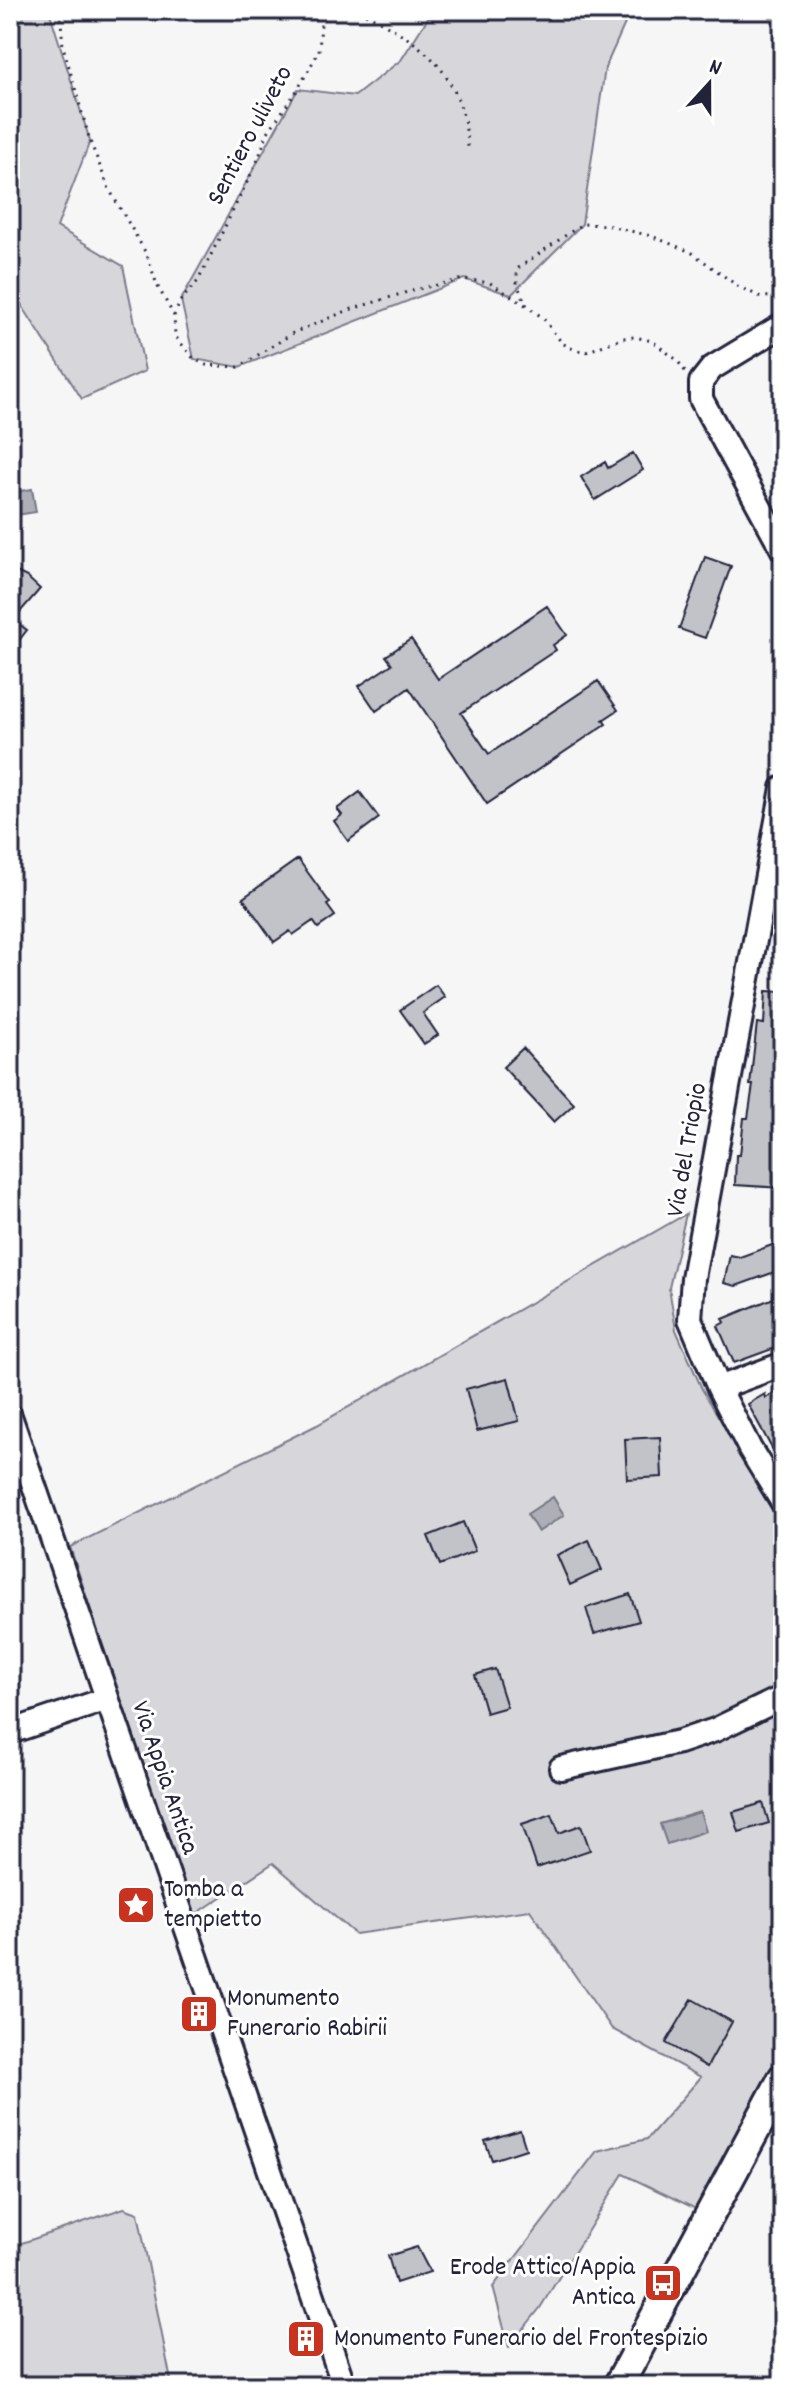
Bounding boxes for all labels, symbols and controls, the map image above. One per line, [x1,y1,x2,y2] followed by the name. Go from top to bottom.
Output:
[669,44,749,124] north arrow
[704,52,726,85] text: N
[199,60,303,212] street label: Sentiero uliveto
[658,1080,718,1220] street label: Via del Triopio
[121,1696,208,1860] street label: Via Appia Antica
[164,1872,262,1939] place label: Tomba a tempietto
[115,1884,157,1926] place icon: Tomba a tempietto
[227,1981,387,2048] place label: Monumento Funerario Rabirii
[178,1993,220,2035] building icon: Monumento Funerario Rabirii
[450,2250,636,2317] place label: Erode Attico/Appia Antica
[642,2262,684,2304] bus stop icon: Erode Attico/Appia Antica
[285,2318,327,2360] building icon: Monumento Funerario del Frontespizio
[334,2321,708,2358] place label: Monumento Funerario del Frontespizio

